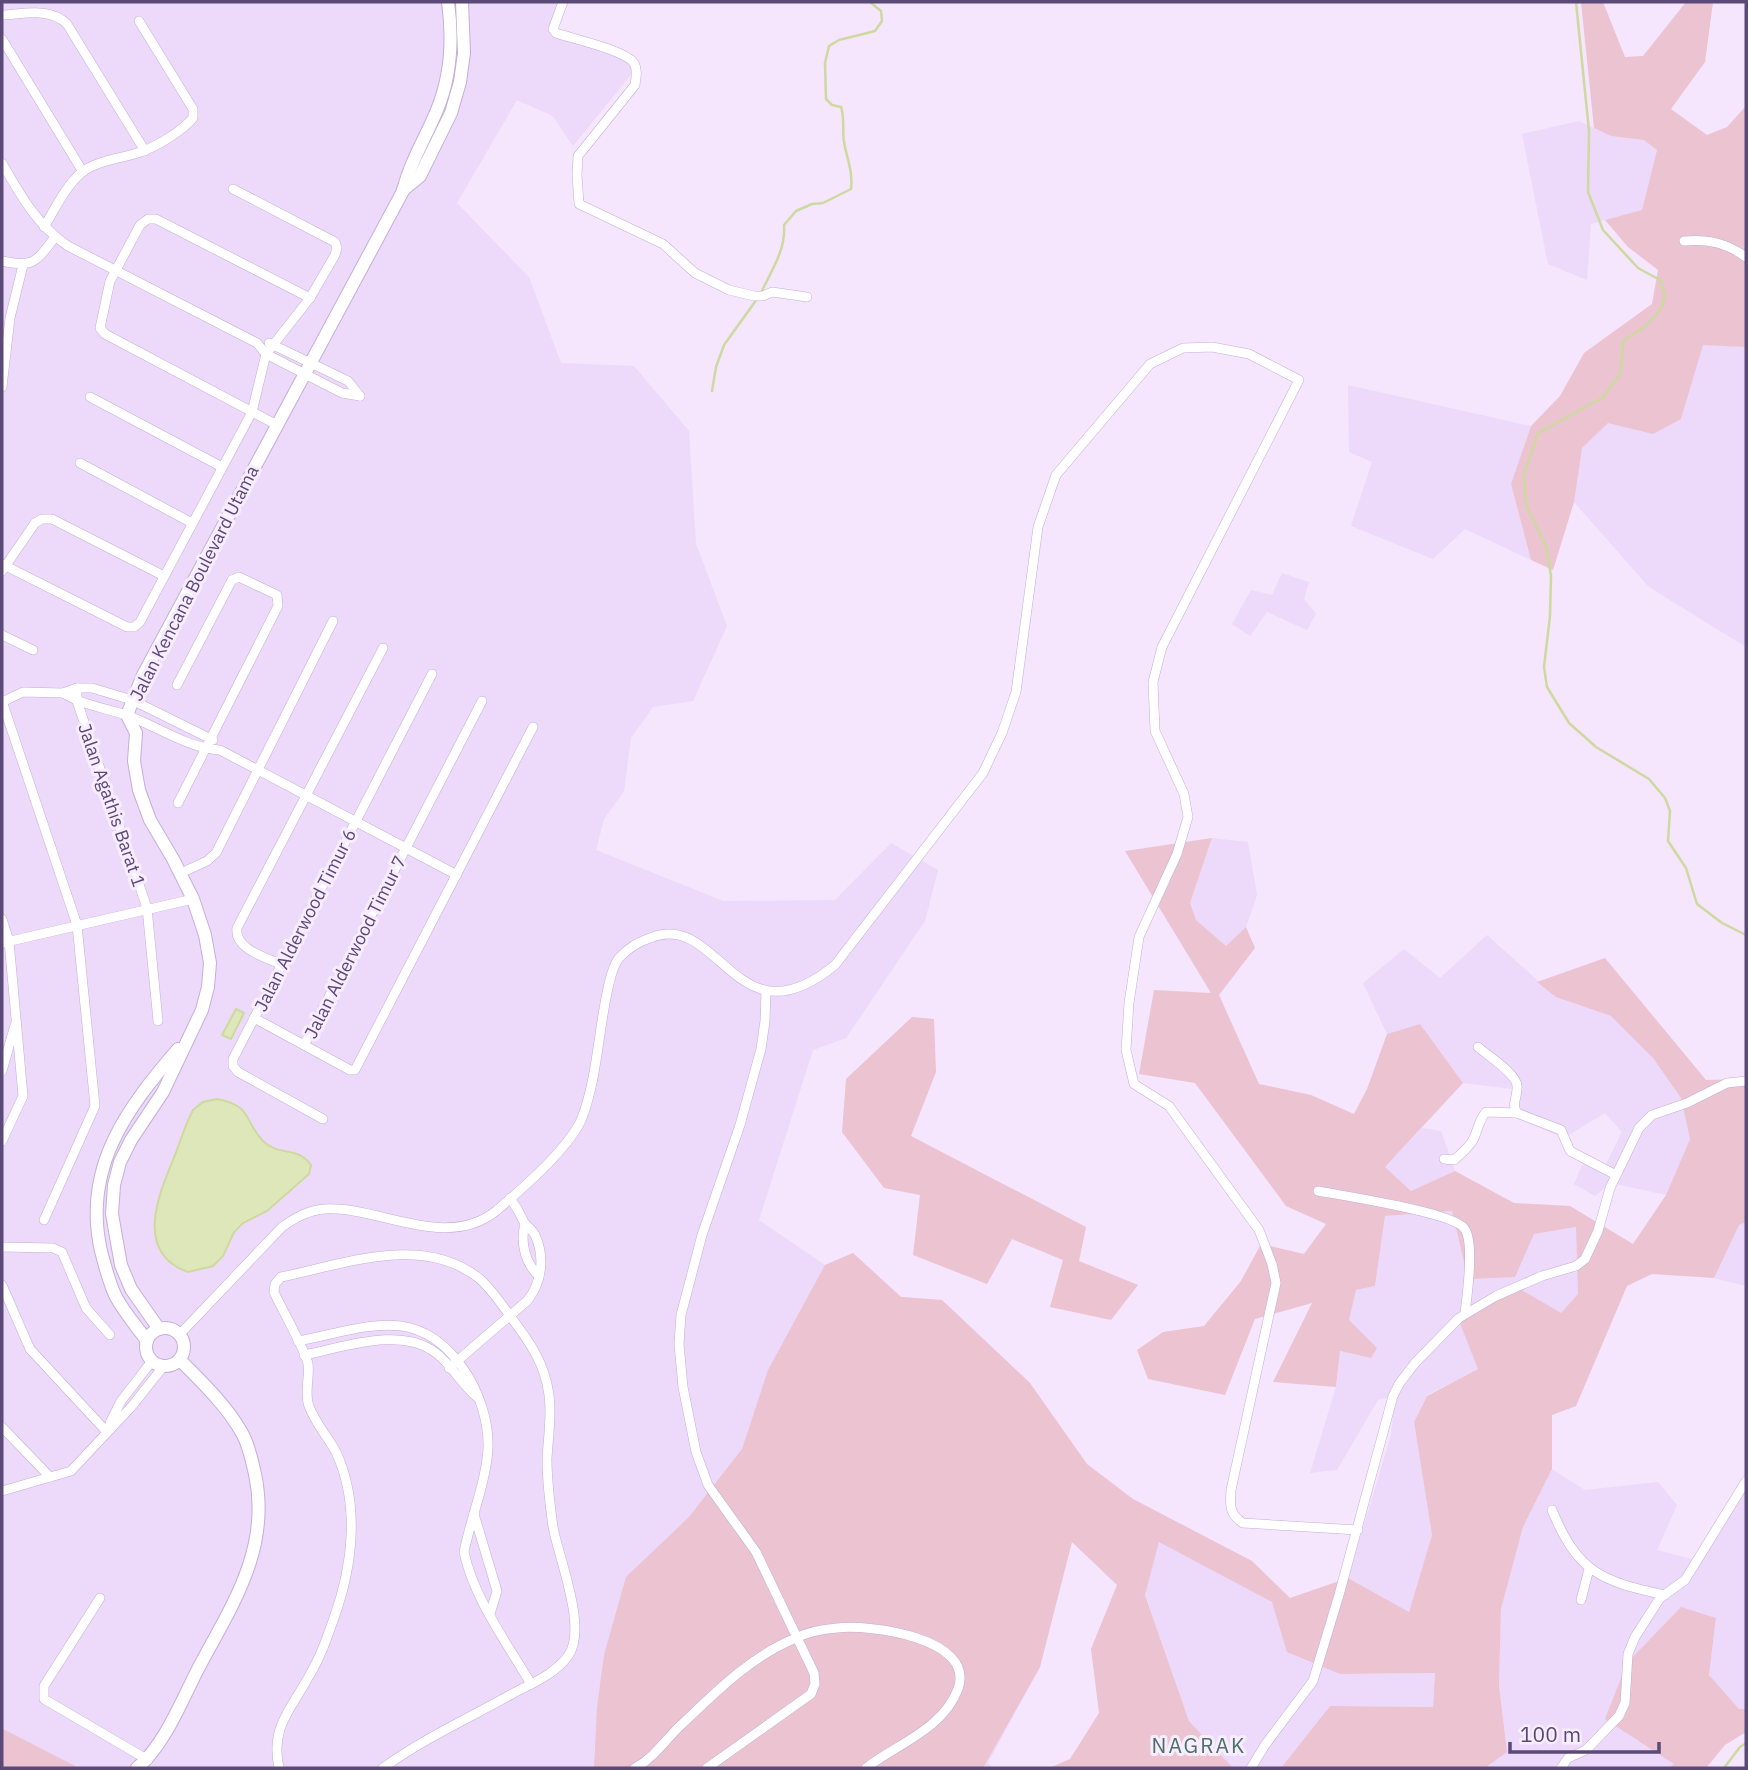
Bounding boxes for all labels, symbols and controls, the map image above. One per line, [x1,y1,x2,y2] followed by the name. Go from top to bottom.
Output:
[124,461,264,705] street label: Jalan Kencana Boulevard Utama
[73,720,151,890] street label: Jalan Agathis Barat 1
[249,825,361,1015] street label: Jalan Alderwood Timur 6
[299,852,411,1042] street label: Jalan Alderwood Timur 7
[1510,1710,1659,1754] scale bar
[1520,1720,1581,1748] text: 100 m
[1152,1731,1246,1759] district label: NAGRAK

